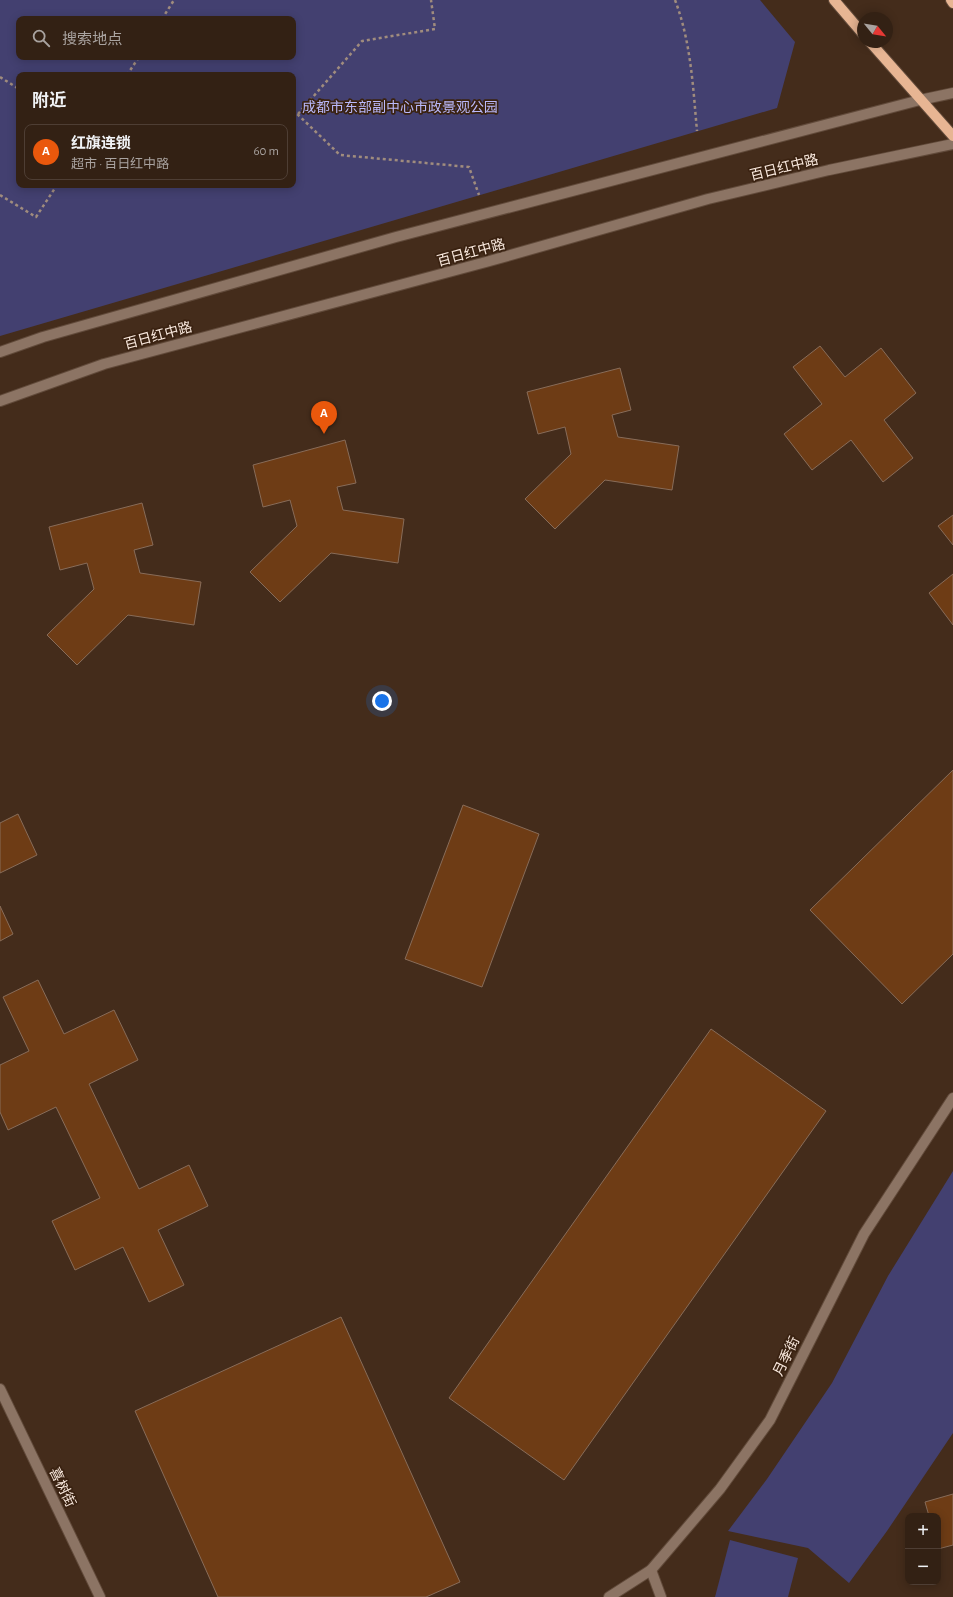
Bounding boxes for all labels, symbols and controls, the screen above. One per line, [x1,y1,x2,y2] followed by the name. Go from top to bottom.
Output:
[857,12,893,48] north arrow
[16,16,296,60] search box
[30,27,52,49] icon: search
[62,32,122,47] text: 搜索地点
[32,92,66,109] text: 附近
[302,100,498,115] park label: 成都市东部副中心市政景观公园
[71,136,131,151] text: 红旗连锁
[42,145,50,158] text: A
[253,145,279,158] text: 60 m
[748,152,820,183] street label: 百日红中路
[71,158,169,171] text: 超市 · 百日红中路
[435,236,507,269] street label: 百日红中路
[122,319,194,352] street label: 百日红中路
[311,401,337,434] pin: A
[372,691,392,711] your location
[771,1334,802,1378] street label: 月季街
[47,1465,79,1509] street label: 喜树街
[905,1513,941,1585] map controls
[905,1513,941,1549] button: +
[905,1549,941,1585] button: −

